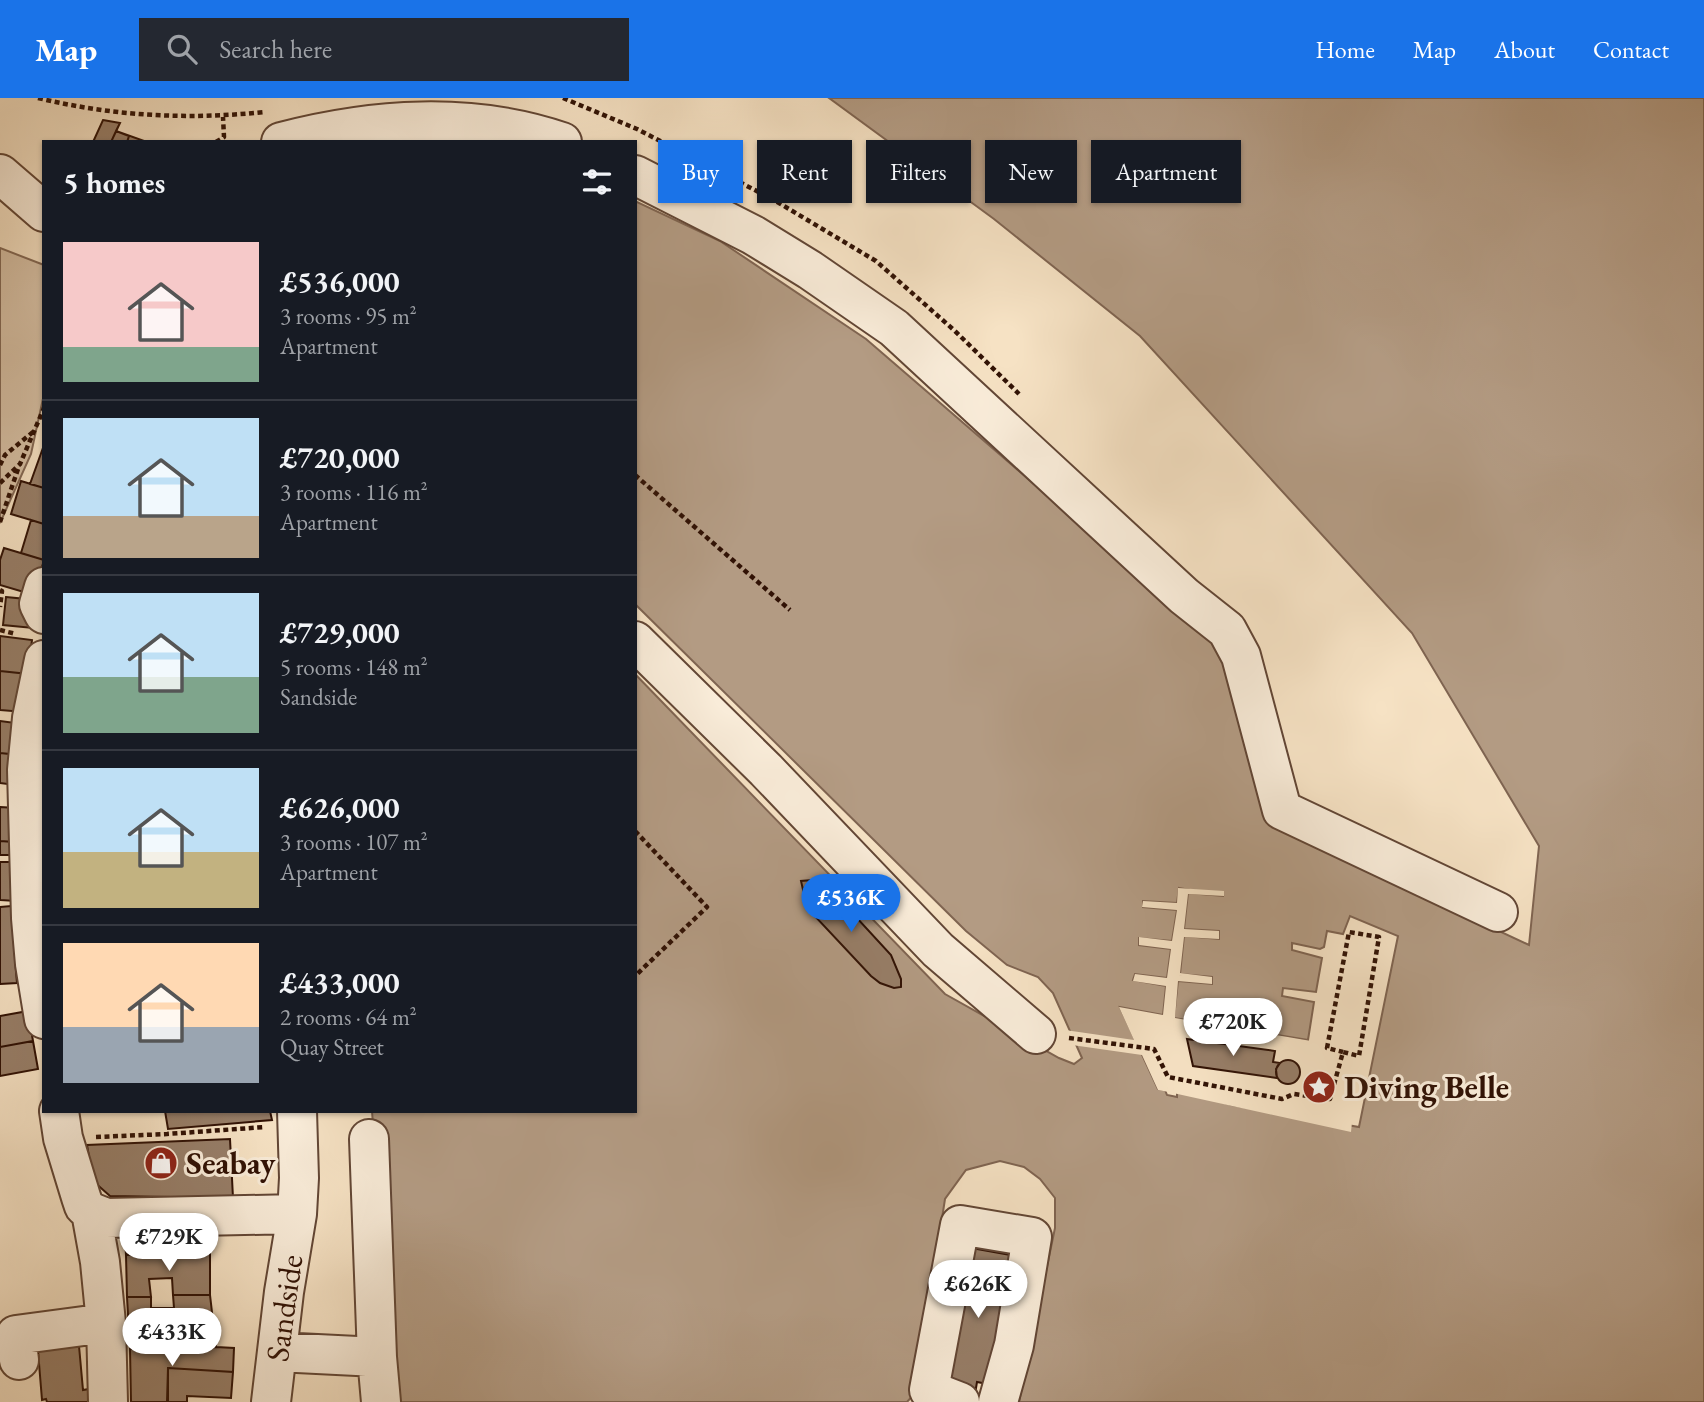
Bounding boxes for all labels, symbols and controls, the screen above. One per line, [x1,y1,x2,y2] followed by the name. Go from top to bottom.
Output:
[139,18,629,81] search box
[35,28,97,71] text: Map
[163,30,201,68] icon: search
[219,32,332,66] text: Search here
[1315,34,1375,65] text: Home
[1413,34,1456,65] text: Map
[1494,34,1555,65] text: About
[1593,34,1669,65] text: Contact
[658,140,743,203] chip: Buy
[757,140,852,203] chip: Rent
[866,140,971,203] chip: Filters
[985,140,1077,203] chip: New
[1091,140,1241,203] chip: Apartment
[63,163,165,202] text: 5 homes
[578,163,616,201] icon: filters
[280,262,400,301] text: £536,000
[119,270,203,354] icon: home
[280,301,417,331] text: 3 rooms · 95 m²
[280,331,378,361] text: Apartment
[280,438,400,477] text: £720,000
[119,446,203,530] icon: home
[280,477,428,507] text: 3 rooms · 116 m²
[280,507,378,537] text: Apartment
[280,613,400,652] text: £729,000
[119,621,203,705] icon: home
[280,652,428,682] text: 5 rooms · 148 m²
[280,682,357,712] text: Sandside
[280,788,400,827] text: £626,000
[119,796,203,880] icon: home
[280,827,428,857] text: 3 rooms · 107 m²
[280,857,378,887] text: Apartment
[802,874,900,934] pin: £536K
[817,882,885,912] text: £536K
[280,963,400,1002] text: £433,000
[119,971,203,1055] icon: home
[1184,998,1282,1058] pin: £720K
[280,1002,417,1032] text: 2 rooms · 64 m²
[1199,1006,1267,1036] text: £720K
[280,1032,384,1062] text: Quay Street
[1344,1066,1509,1108] place label: Diving Belle
[1300,1068,1338,1106] place icon: Diving Belle
[186,1142,276,1184] place label: Seabay
[142,1144,180,1182] shop icon: Seabay
[120,1214,218,1273] pin: £729K
[135,1221,203,1251] text: £729K
[256,1252,312,1364] street label: Sandside
[929,1260,1027,1320] pin: £626K
[944,1268,1012,1298] text: £626K
[123,1308,221,1368] pin: £433K
[138,1316,206,1346] text: £433K

